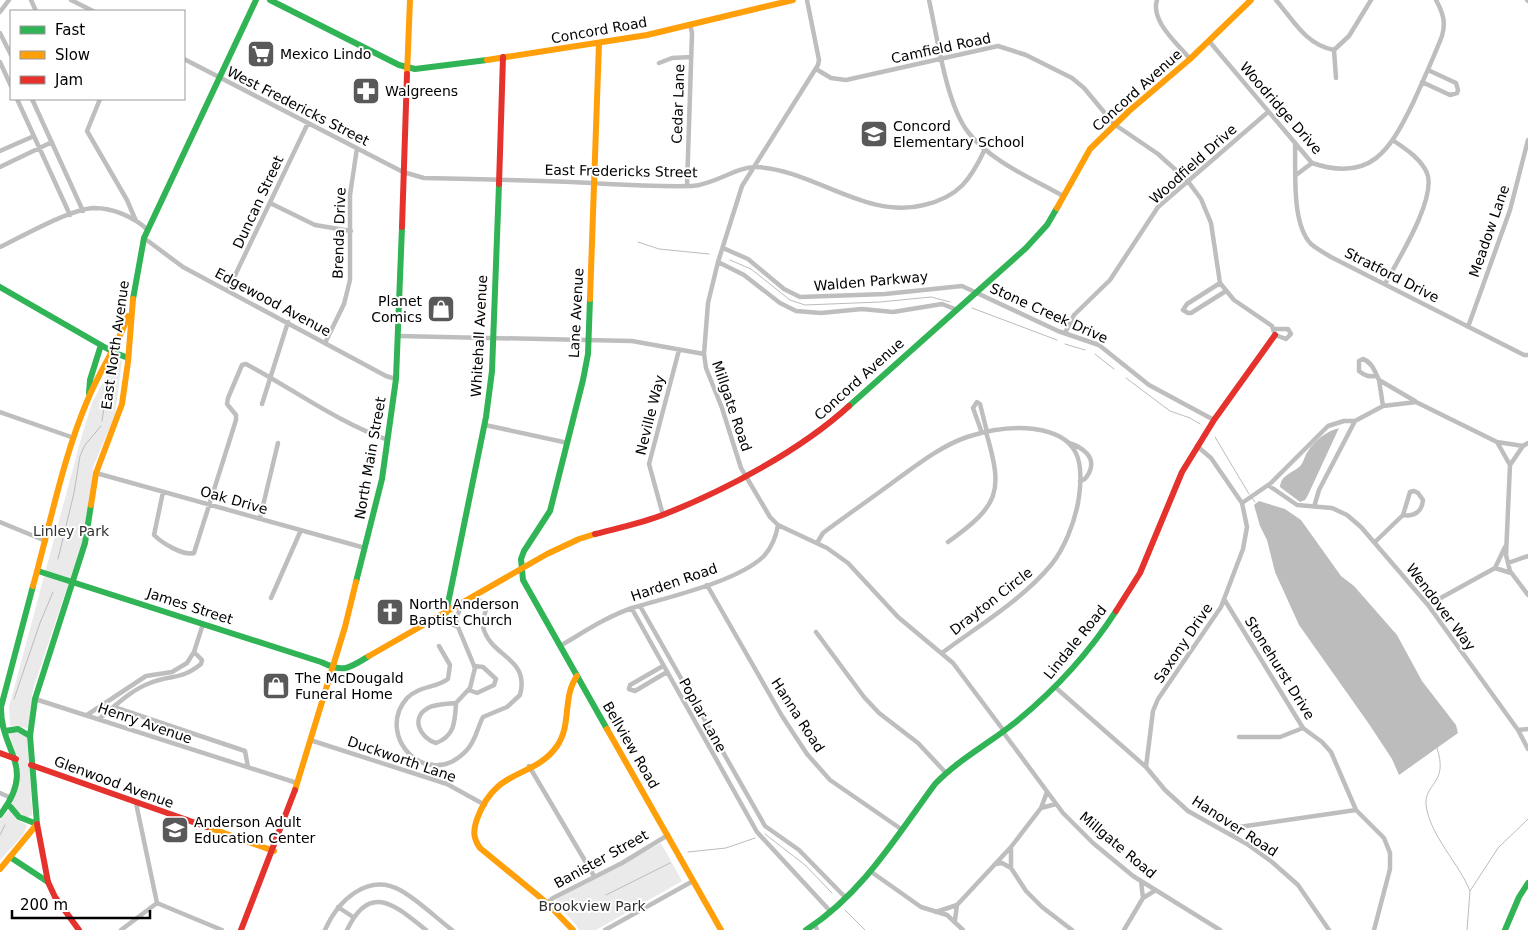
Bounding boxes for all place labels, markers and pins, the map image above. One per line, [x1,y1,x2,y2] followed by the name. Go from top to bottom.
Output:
[246,39,276,69] supermarket icon: Mexico Lindo
[280,46,371,62] place label: Mexico Lindo
[351,76,381,106] pharmacy icon: Walgreens
[385,83,458,99] place label: Walgreens
[893,118,1025,150] place label: Concord Elementary School
[859,119,889,149] school or university icon: Concord Elementary School
[371,293,423,325] place label: Planet Comics
[426,294,456,324] shop icon: Planet Comics
[409,596,519,628] place label: North Anderson Baptist Church
[375,597,405,627] church icon: North Anderson Baptist Church
[294,670,404,702] place label: The McDougald Funeral Home
[261,671,291,701] shop icon: The McDougald Funeral Home
[194,814,316,846] place label: Anderson Adult Education Center
[160,815,190,845] school or university icon: Anderson Adult Education Center

